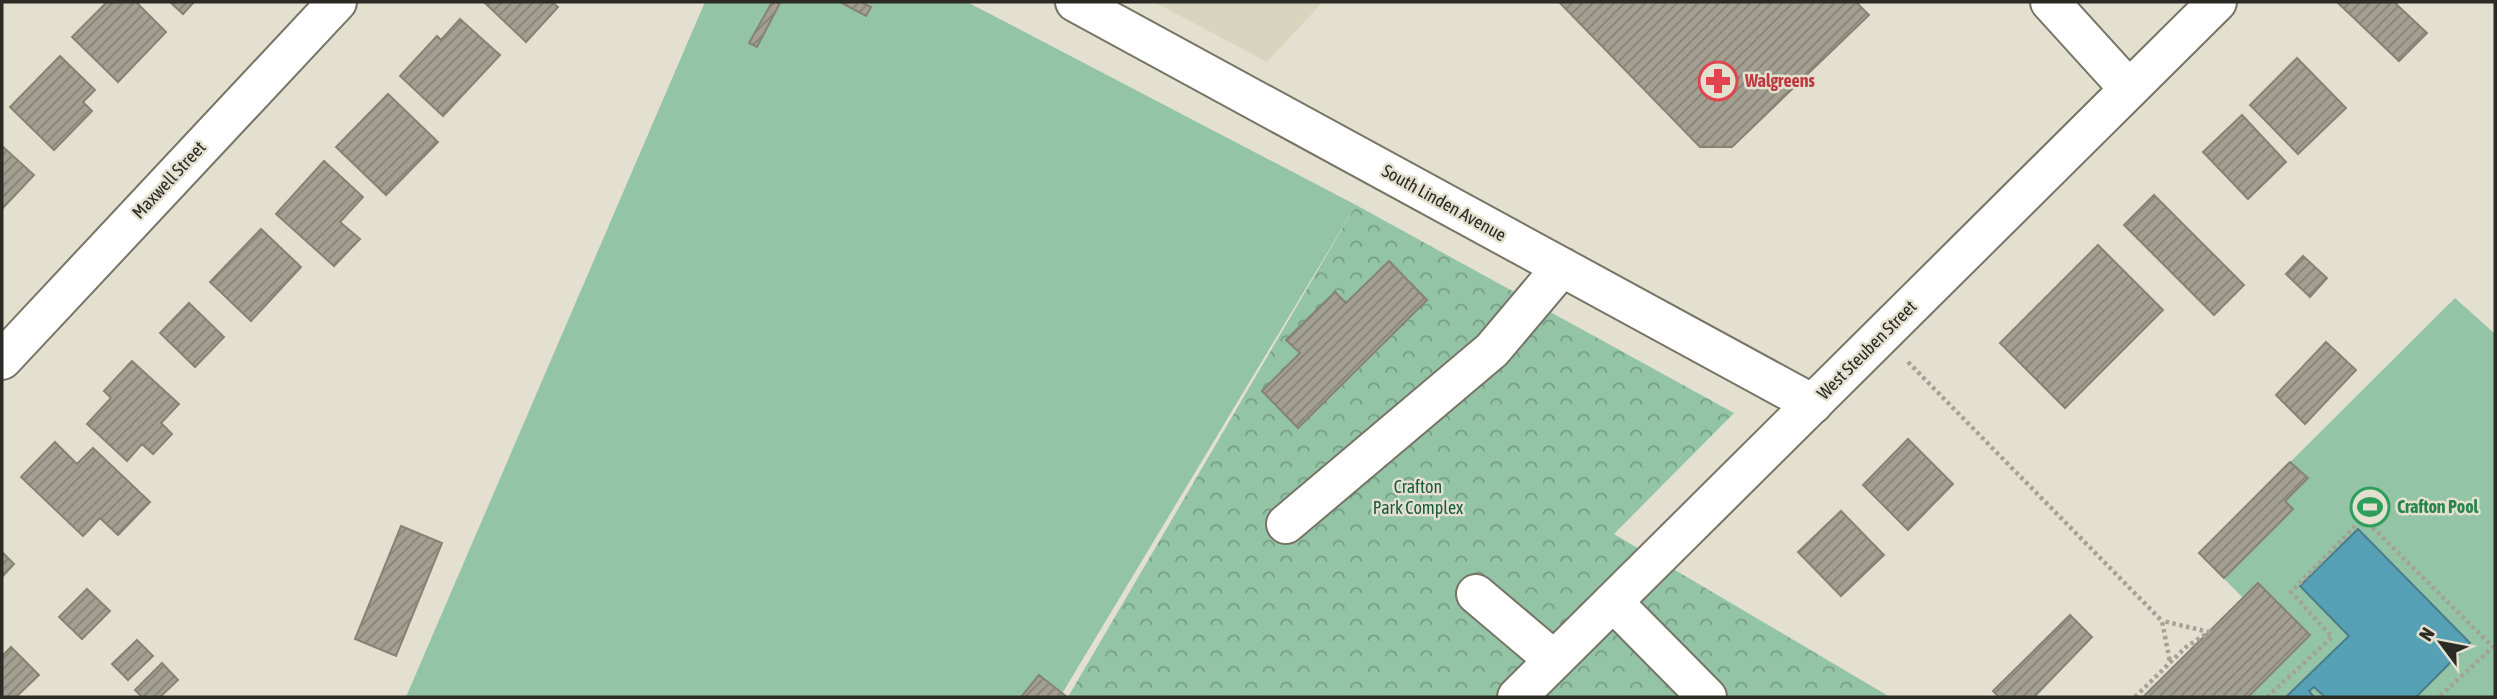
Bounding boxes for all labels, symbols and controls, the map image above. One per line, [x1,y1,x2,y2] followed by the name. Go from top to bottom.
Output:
[1697,60,1739,102] pharmacy icon: Walgreens
[1744,70,1815,91] place label: Walgreens
[128,137,210,223] street label: Maxwell Street
[1379,160,1510,245] street label: South Linden Avenue
[1813,296,1921,404] street label: West Steuben Street
[1373,476,1463,518] park label: Crafton Park Complex
[2349,486,2391,528] sports icon: Crafton Pool
[2397,496,2479,517] place label: Crafton Pool
[2406,608,2476,678] north arrow
[2414,623,2439,645] text: N

